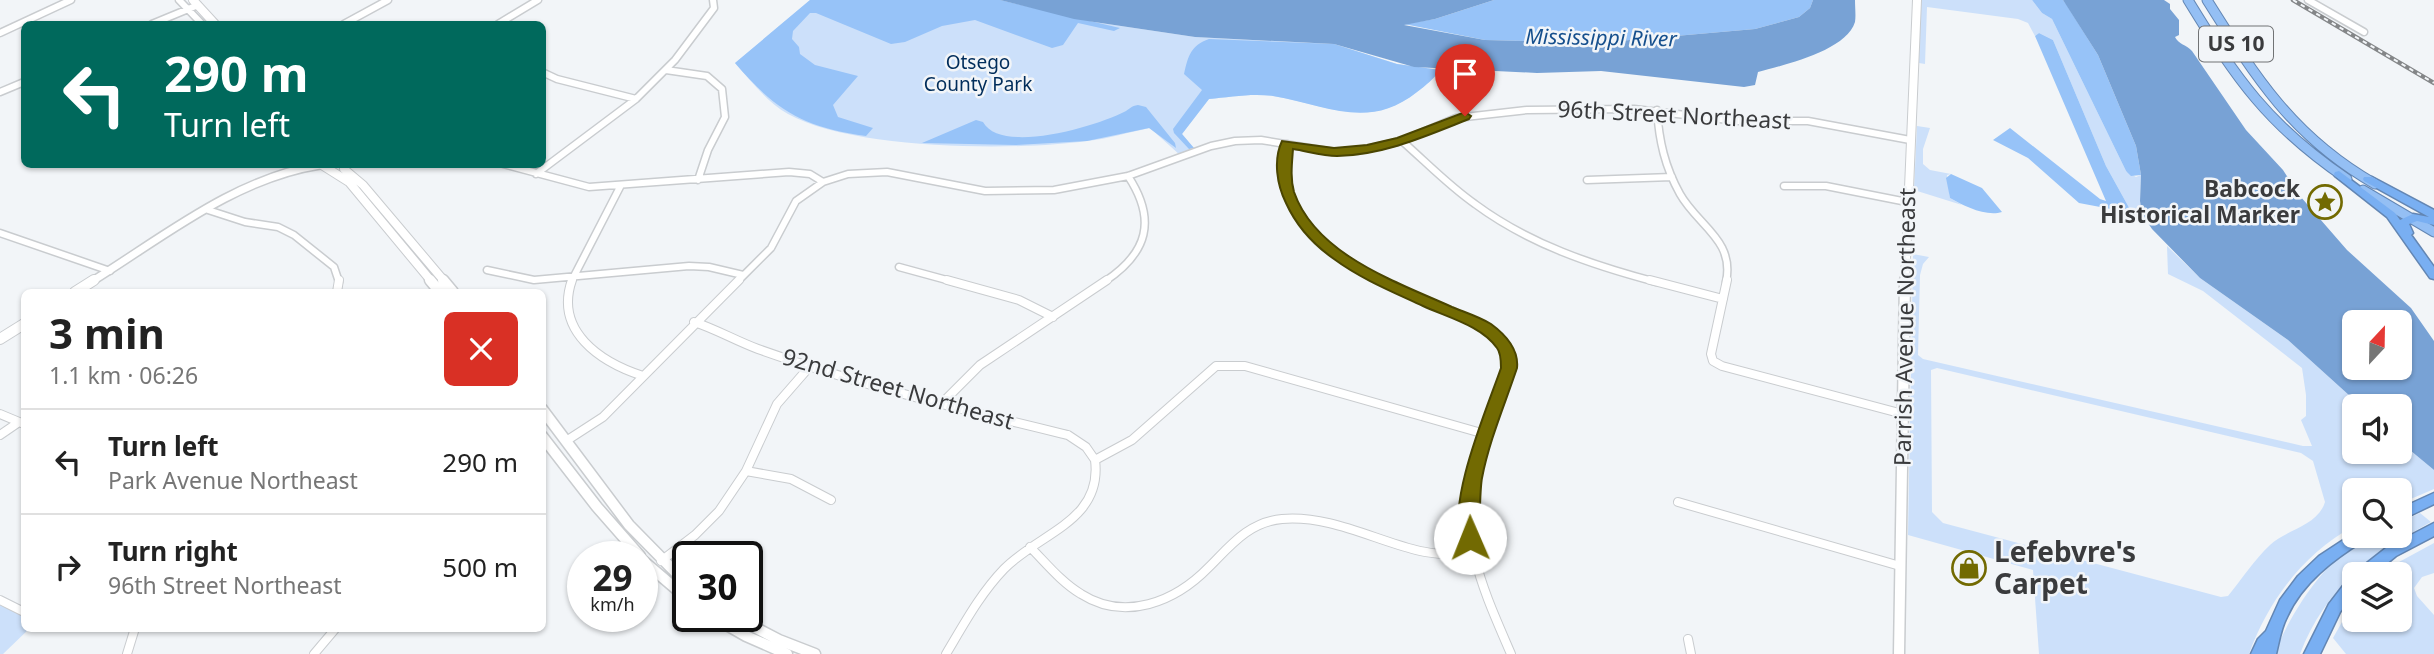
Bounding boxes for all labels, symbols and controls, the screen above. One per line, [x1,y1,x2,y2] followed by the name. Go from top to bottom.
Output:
[1525,22,1679,52] water label: Mississippi River
[2199,26,2273,61] road number: US 10
[164,40,309,106] text: 290 m
[1435,44,1495,116] pin
[49,49,140,140] icon: left
[924,49,1032,97] park label: Otsego County Park
[1446,55,1484,93] icon: arrive
[1557,92,1792,136] street label: 96th Street Northeast
[164,103,290,146] text: Turn left
[2100,172,2301,230] place label: Babcock Historical Marker
[2306,183,2344,221] place icon: Babcock Historical Marker
[1886,188,1922,466] street label: Parrish Avenue Northeast
[49,304,165,361] text: 3 min
[2342,310,2412,380] north arrow
[2342,310,2412,632] map controls
[444,312,518,386] button: close
[779,340,1018,436] street label: 92nd Street Northeast
[49,359,198,391] text: 1.1 km · 06:26
[2342,394,2412,464] button: sound
[108,428,219,464] text: Turn left
[49,443,87,481] icon: left
[442,444,518,480] text: 290 m
[108,464,358,496] text: Park Avenue Northeast
[2342,478,2412,548] button: search
[1433,501,1507,575] position arrow
[1994,532,2136,602] place label: Lefebvre's Carpet
[108,533,238,569] text: Turn right
[672,541,763,632] speed limit sign: 30
[49,548,87,586] icon: right
[442,549,518,585] text: 500 m
[1950,549,1988,587] shop icon: Lefebvre's Carpet
[592,554,633,601] text: 29
[2342,562,2412,632] button: layers
[108,569,342,601] text: 96th Street Northeast
[590,592,635,616] text: km/h

